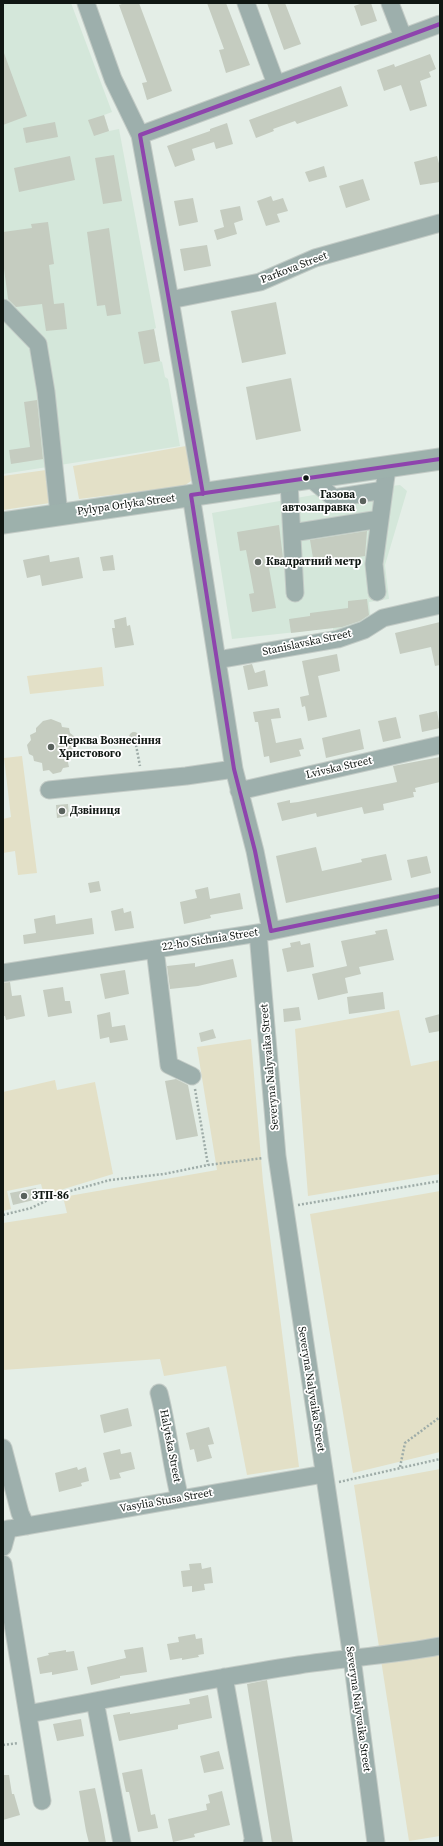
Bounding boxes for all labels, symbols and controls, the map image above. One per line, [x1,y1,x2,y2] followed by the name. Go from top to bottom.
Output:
[259,249,329,287] street label: Parkova Street
[301,473,311,483] unlabelled marker
[282,488,355,514] place label: Газова автозаправка
[76,492,176,518] street label: Pylypa Orlyka Street
[358,496,368,506] marker: Газова автозаправка
[266,555,361,569] place label: Квадратний метр
[253,557,263,567] marker: Квадратний метр
[261,627,353,659] street label: Stanislavska Street
[59,734,161,760] place label: Церква Вознесіння Христового
[46,742,56,752] marker: Церква Вознесіння Христового
[305,754,373,782] street label: Lvivska Street
[70,804,120,818] place label: Дзвіниця
[57,806,67,816] marker: Дзвіниця
[161,926,259,954] street label: 22-ho Sichnia Street
[258,1003,282,1131] street label: Severyna Nalyvaika Street
[32,1189,69,1203] place label: ЗТП-86
[19,1191,29,1201] marker: ЗТП-86
[295,1325,327,1453] street label: Severyna Nalyvaika Street
[156,1409,184,1483] street label: Halytska Street
[119,1486,213,1516] street label: Vasylia Stusa Street
[343,1645,373,1773] street label: Severyna Nalyvaika Street

